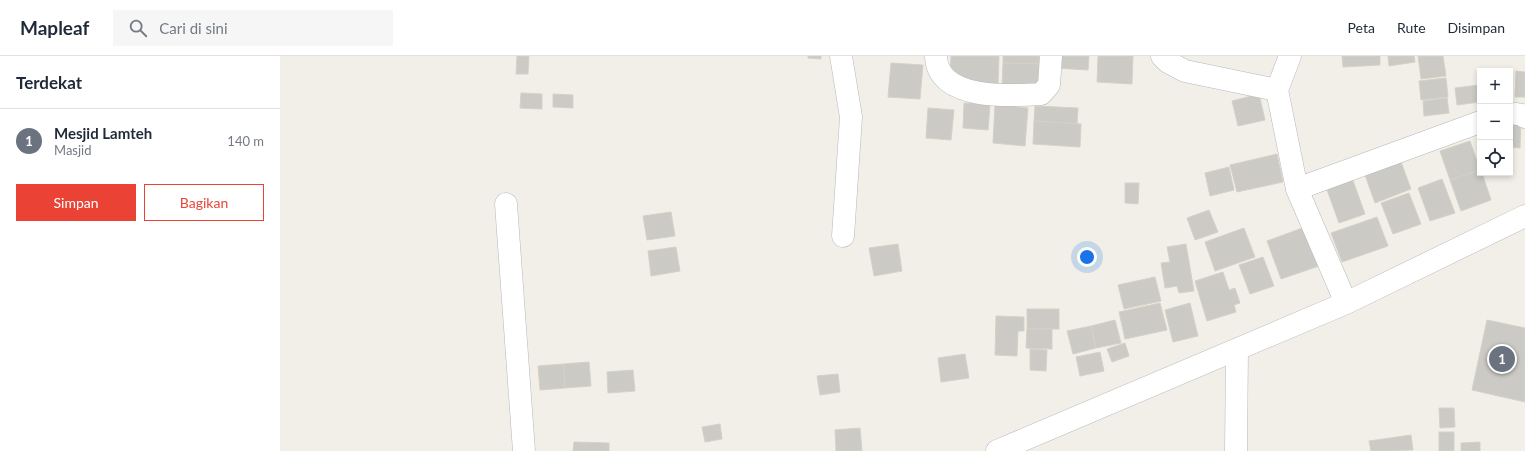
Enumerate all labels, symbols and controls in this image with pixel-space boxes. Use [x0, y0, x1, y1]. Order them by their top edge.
search box [113, 10, 393, 46]
text: Mapleaf [20, 16, 89, 39]
icon: search [127, 17, 149, 39]
text: Cari di sini [159, 19, 228, 37]
text: Peta [1348, 19, 1375, 36]
text: Rute [1397, 19, 1426, 36]
text: Disimpan [1448, 19, 1505, 36]
map controls [1477, 68, 1513, 176]
button: + [1477, 68, 1513, 104]
text: Terdekat [16, 72, 82, 93]
button: − [1477, 104, 1513, 140]
text: Mesjid Lamteh [54, 124, 152, 142]
text: 1 [25, 133, 33, 149]
text: 140 m [227, 133, 264, 149]
button: locate [1477, 140, 1513, 176]
text: Masjid [54, 142, 92, 158]
button: Simpan [16, 184, 136, 221]
button: Bagikan [144, 184, 264, 221]
your location [1077, 247, 1097, 267]
pin: 1 [1489, 344, 1515, 374]

